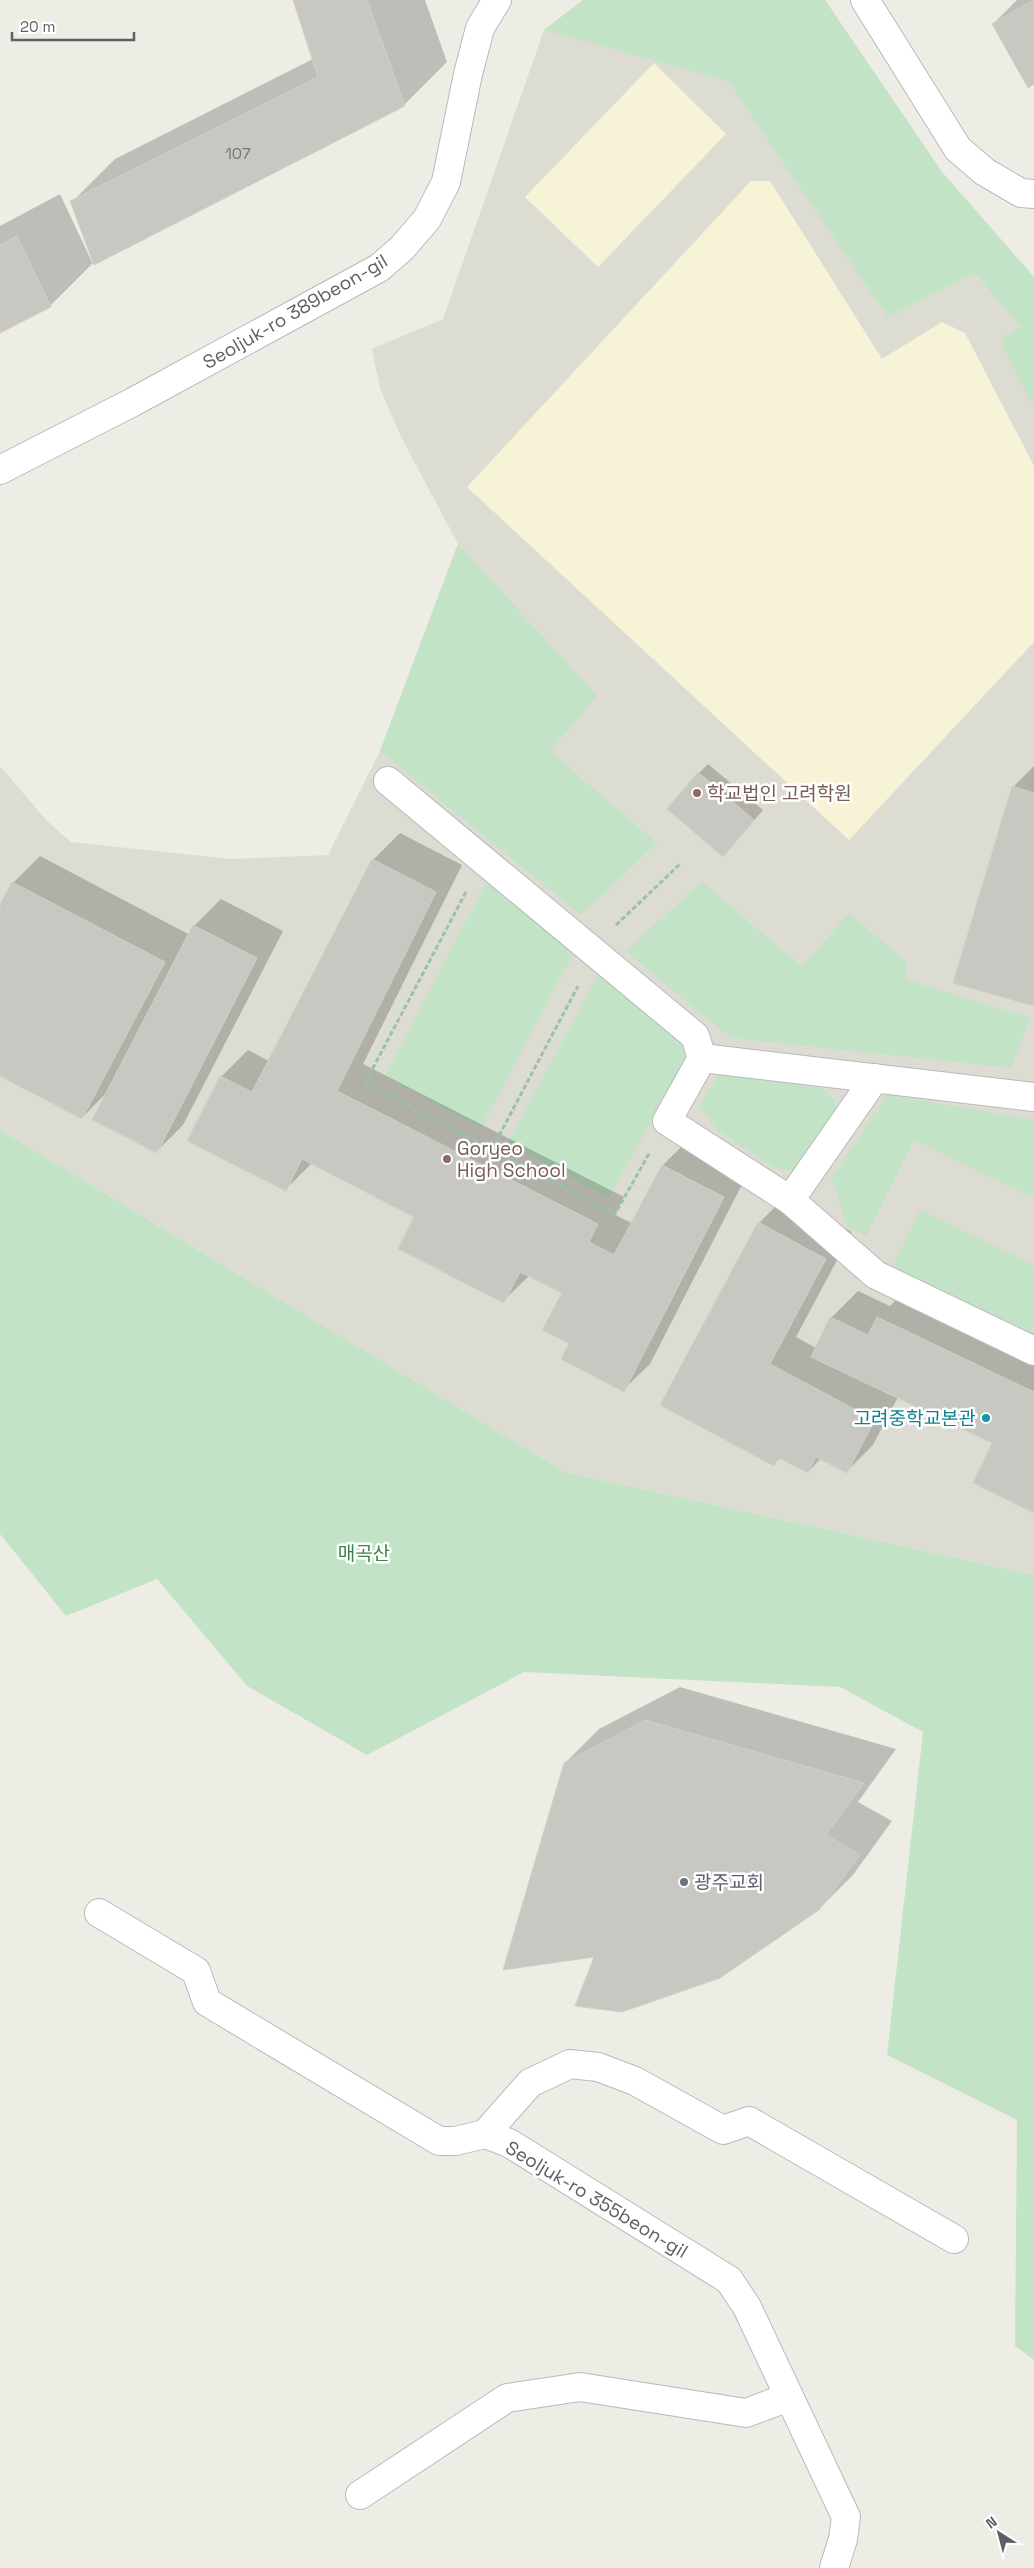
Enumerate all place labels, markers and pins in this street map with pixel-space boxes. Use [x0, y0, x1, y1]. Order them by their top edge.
place label: 학교법인 고려학원 [707, 781, 852, 806]
marker: 학교법인 고려학원 [691, 787, 703, 799]
place label: Goryeo High School [457, 1136, 566, 1183]
marker: Goryeo High School [441, 1153, 453, 1165]
place label: 고려중학교본관 [854, 1406, 976, 1431]
marker: 고려중학교본관 [980, 1412, 992, 1424]
place label: 광주교회 [694, 1870, 764, 1895]
marker: 광주교회 [678, 1876, 690, 1888]

